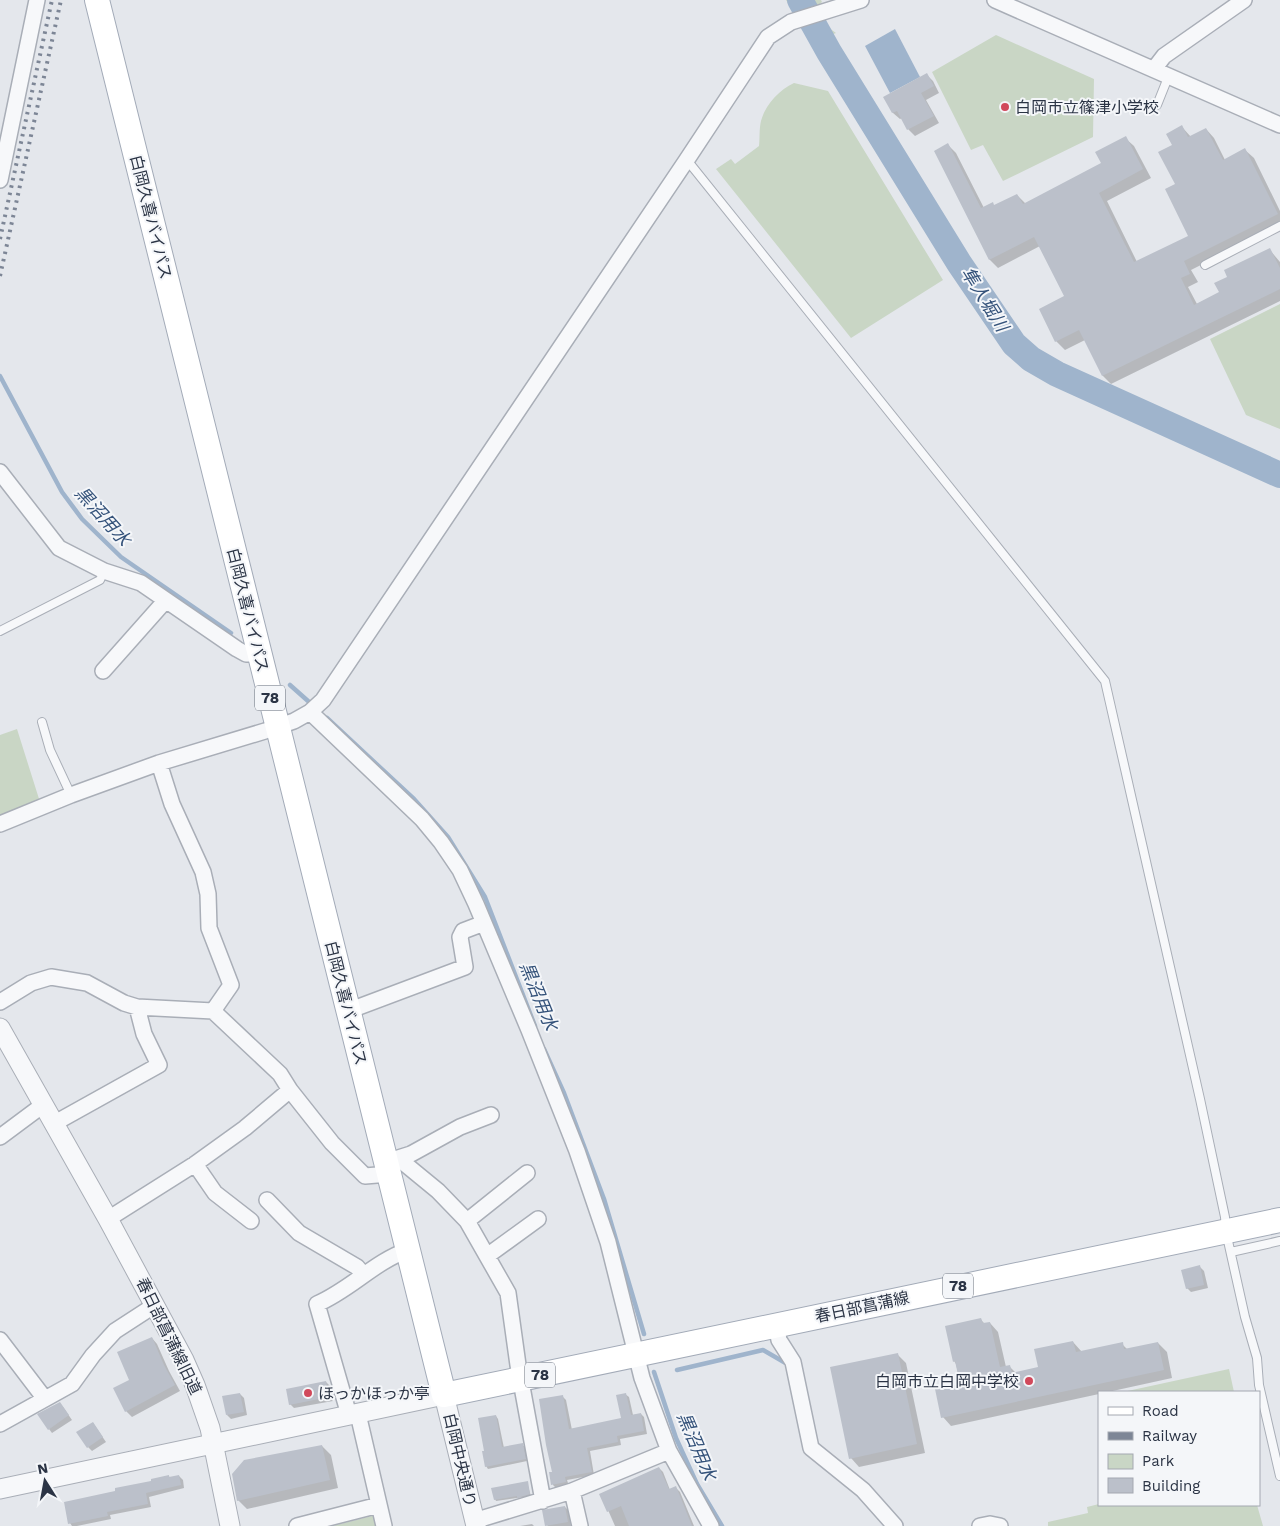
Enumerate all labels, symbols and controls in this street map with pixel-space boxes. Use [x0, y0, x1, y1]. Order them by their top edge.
place label: 白岡市立篠津小学校 [1015, 98, 1159, 117]
marker: 白岡市立篠津小学校 [999, 101, 1011, 113]
street label: 白岡久喜バイパス [126, 153, 176, 281]
water label: 隼人堀川 [957, 263, 1014, 337]
water label: 黒沼用水 [71, 482, 136, 551]
street label: 白岡久喜バイパス [223, 546, 273, 674]
road number: 78 [255, 686, 285, 710]
street label: 白岡久喜バイパス [321, 939, 371, 1067]
water label: 黒沼用水 [516, 959, 563, 1035]
street label: 春日部菖蒲線旧道 [132, 1274, 206, 1398]
road number: 78 [943, 1274, 973, 1298]
street label: 春日部菖蒲線 [813, 1288, 911, 1326]
road number: 78 [525, 1362, 555, 1388]
place label: 白岡市立白岡中学校 [875, 1372, 1019, 1391]
marker: 白岡市立白岡中学校 [1023, 1375, 1035, 1387]
place label: ほっかほっか亭 [318, 1384, 430, 1403]
marker: ほっかほっか亭 [302, 1387, 314, 1399]
legend [1098, 1391, 1260, 1506]
text: Road [1142, 1402, 1179, 1420]
water label: 黒沼用水 [673, 1409, 722, 1485]
street label: 白岡中央通り [440, 1411, 480, 1509]
text: Railway [1142, 1427, 1197, 1445]
text: Park [1142, 1452, 1175, 1470]
north arrow [20, 1456, 70, 1506]
text: N [36, 1459, 49, 1477]
text: Building [1142, 1477, 1200, 1495]

